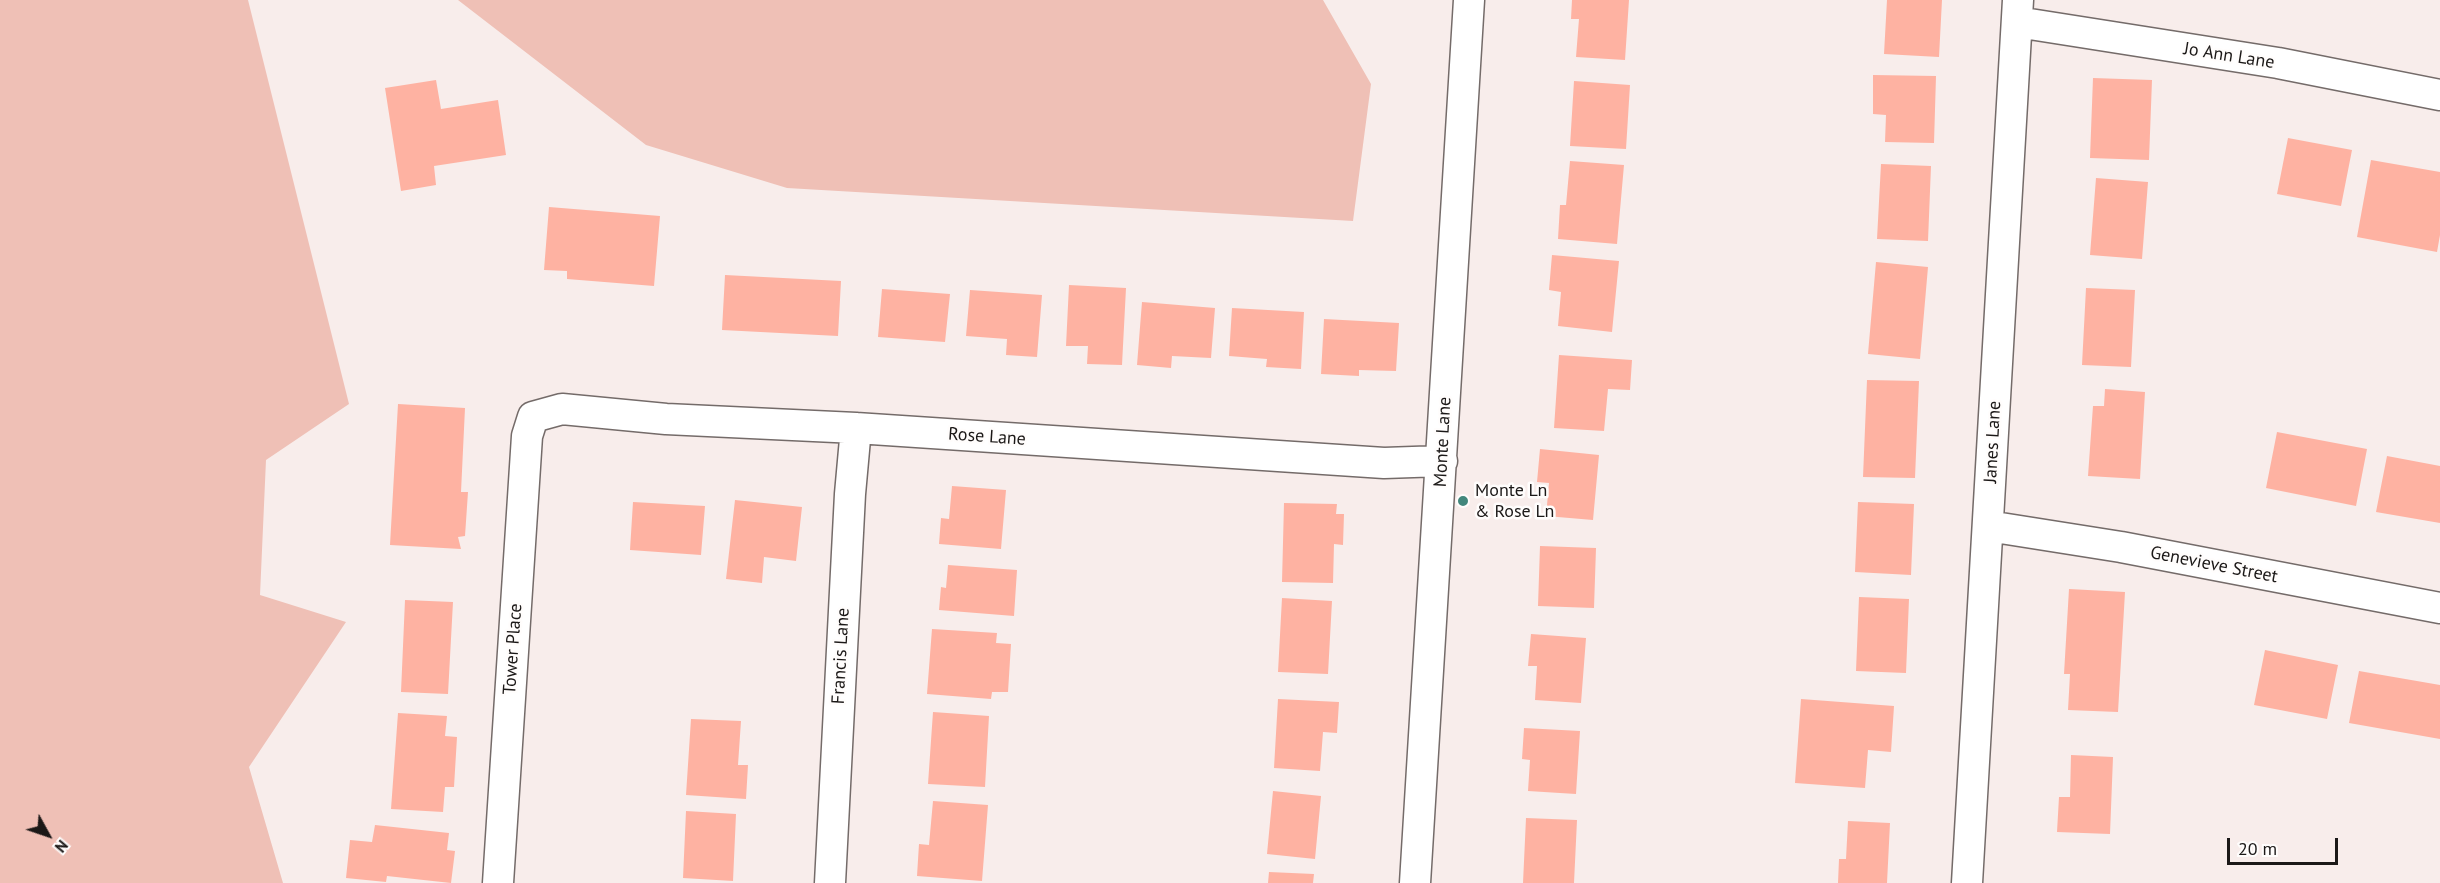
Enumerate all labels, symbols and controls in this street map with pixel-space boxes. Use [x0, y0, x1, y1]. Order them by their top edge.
street label: Jo Ann Lane [2182, 38, 2276, 74]
street label: Monte Lane [1430, 396, 1456, 488]
street label: Janes Lane [1980, 400, 2006, 484]
street label: Rose Lane [947, 424, 1027, 450]
place label: Monte Ln & Rose Ln [1475, 480, 1554, 522]
marker: Monte Ln & Rose Ln [1456, 494, 1470, 508]
street label: Genevieve Street [2148, 542, 2280, 588]
street label: Tower Place [499, 603, 527, 695]
street label: Francis Lane [828, 607, 854, 705]
north arrow [18, 805, 78, 865]
scale bar [2230, 826, 2341, 864]
text: N [51, 836, 73, 857]
text: 20 m [2238, 837, 2277, 860]

